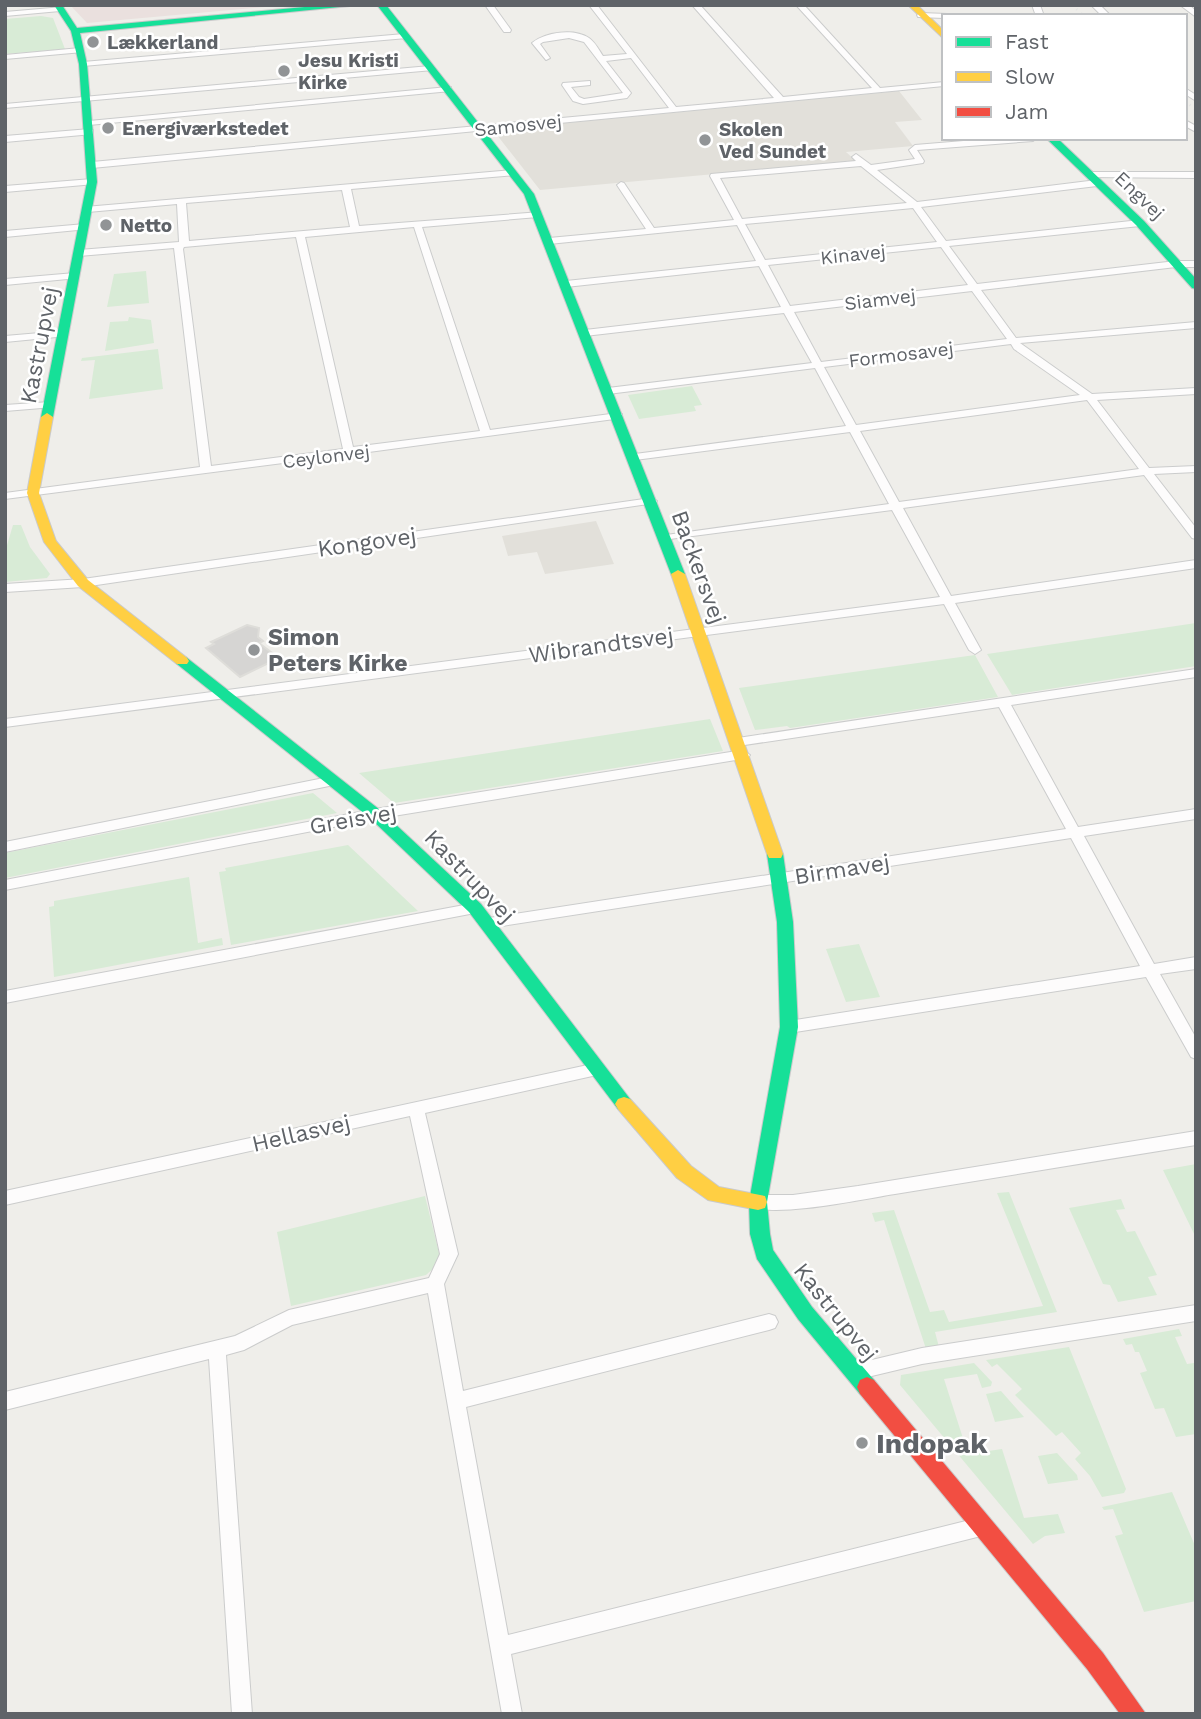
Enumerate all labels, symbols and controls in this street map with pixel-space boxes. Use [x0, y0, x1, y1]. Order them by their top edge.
legend [942, 14, 1187, 140]
text: Fast [1005, 29, 1049, 54]
place label: Lækkerland [107, 31, 218, 54]
marker: Lækkerland [85, 34, 101, 50]
place label: Jesu Kristi Kirke [298, 49, 399, 94]
marker: Jesu Kristi Kirke [276, 63, 292, 79]
text: Slow [1005, 64, 1055, 89]
text: Jam [1005, 99, 1048, 124]
street label: Samosvej [473, 109, 563, 142]
place label: Energiværkstedet [122, 117, 289, 140]
place label: Skolen Ved Sundet [719, 118, 827, 163]
marker: Energiværkstedet [100, 120, 116, 136]
marker: Skolen Ved Sundet [697, 132, 713, 148]
street label: Engvej [1110, 166, 1169, 224]
place label: Netto [120, 214, 172, 237]
marker: Netto [98, 217, 114, 233]
street label: Kinavej [819, 240, 887, 269]
street label: Kastrupvej [15, 284, 64, 406]
street label: Siamvej [843, 284, 917, 315]
street label: Formosavej [847, 337, 955, 372]
street label: Ceylonvej [281, 440, 371, 473]
street label: Backersvej [666, 507, 732, 628]
street label: Kongovej [316, 522, 418, 563]
street label: Wibrandtsvej [527, 622, 675, 669]
place label: Simon Peters Kirke [268, 624, 408, 677]
marker: Simon Peters Kirke [246, 642, 262, 658]
street label: Greisvej [307, 799, 399, 840]
street label: Kastrupvej [419, 824, 521, 928]
street label: Birmavej [792, 849, 892, 890]
street label: Hellasvej [249, 1109, 353, 1158]
street label: Kastrupvej [788, 1258, 884, 1367]
place label: Indopak [876, 1427, 988, 1460]
marker: Indopak [854, 1435, 870, 1451]

